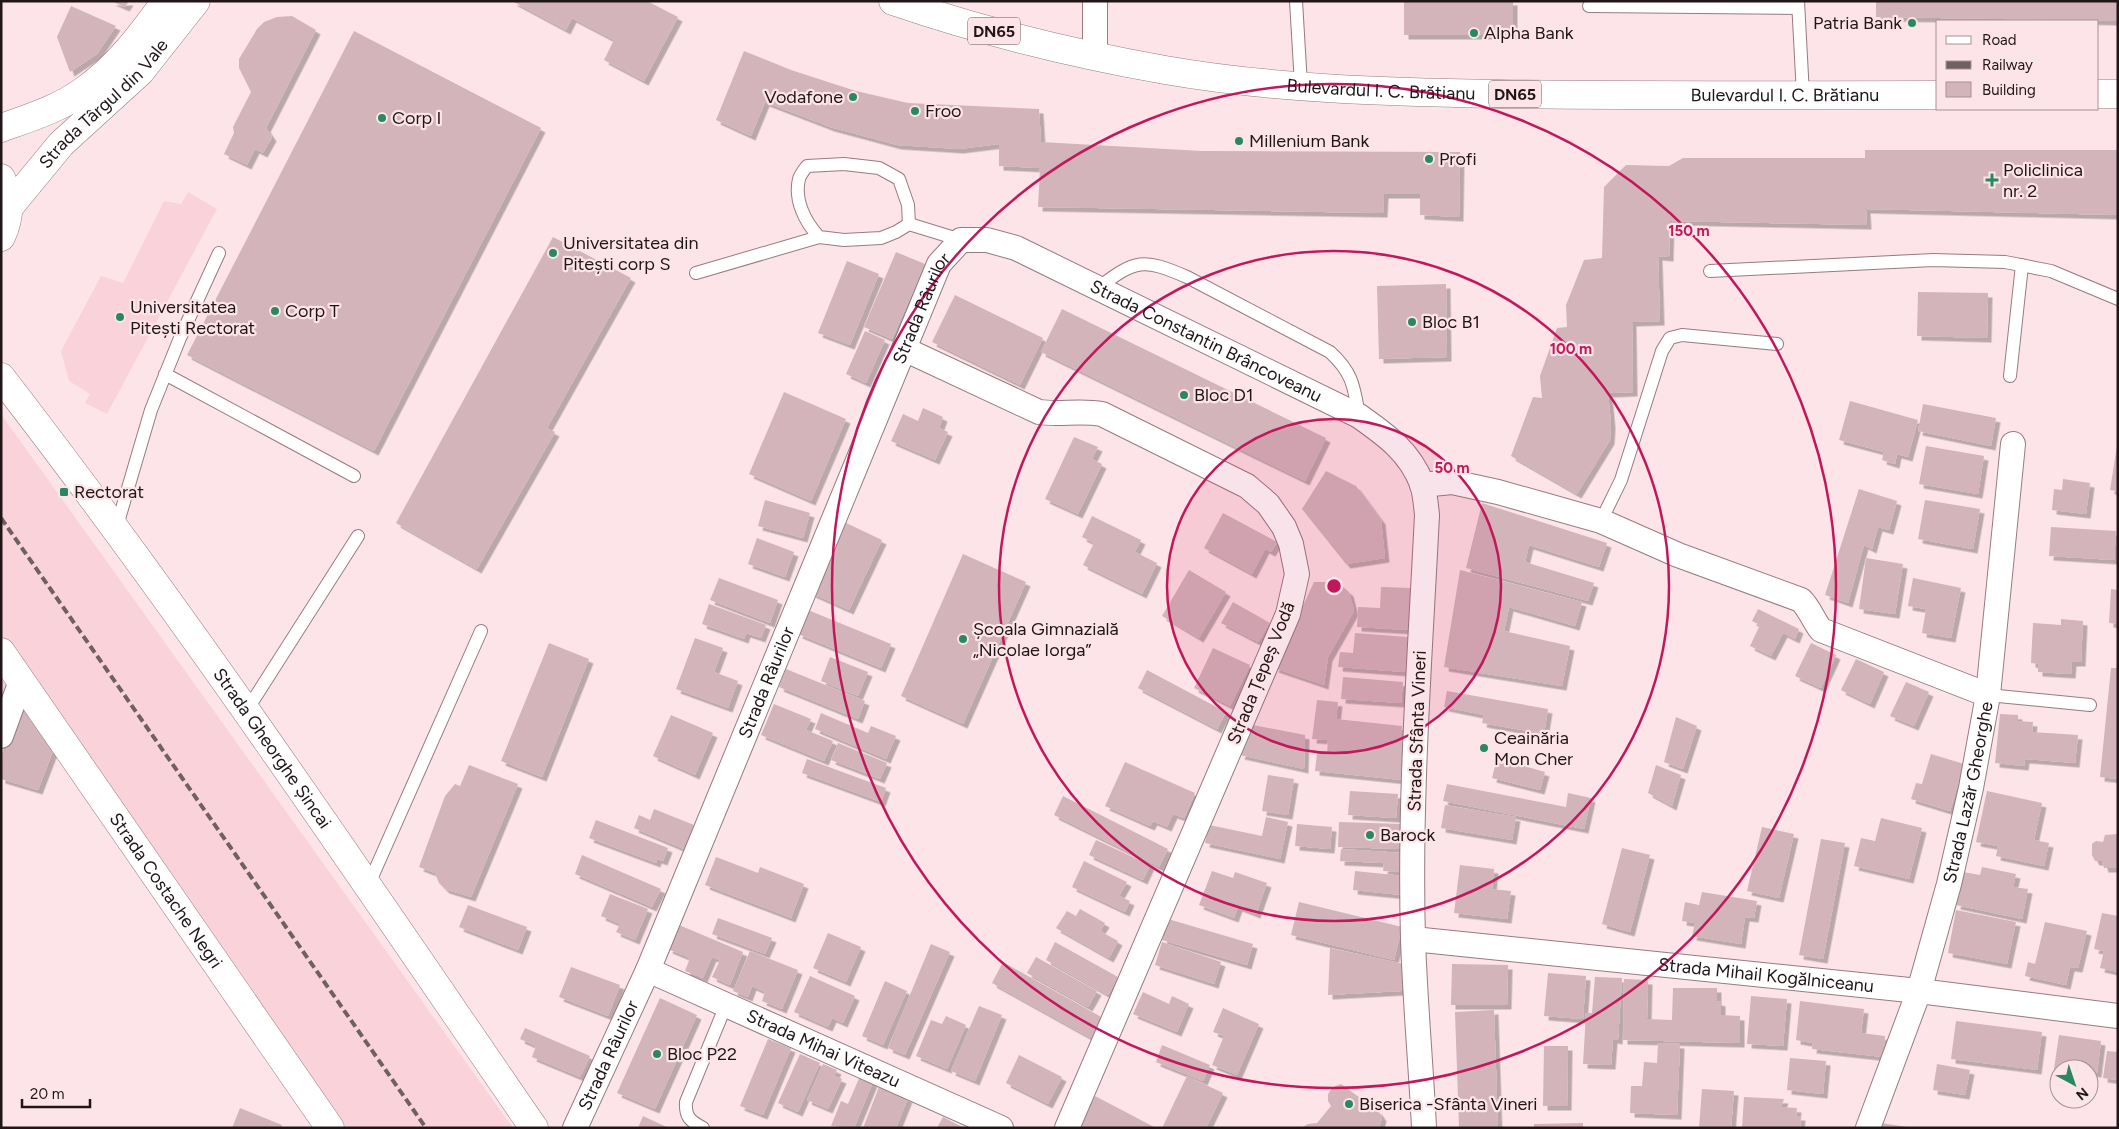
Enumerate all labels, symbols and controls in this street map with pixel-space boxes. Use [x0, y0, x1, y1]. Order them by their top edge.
place label: Patria Bank [1813, 12, 1902, 34]
marker: Patria Bank [1906, 17, 1918, 29]
road number: DN65 [968, 18, 1020, 44]
legend [1936, 20, 2099, 110]
place label: Alpha Bank [1484, 22, 1574, 44]
marker: Alpha Bank [1468, 27, 1480, 39]
text: Road [1982, 31, 2017, 49]
street label: Strada Târgul din Vale [34, 34, 173, 173]
text: Railway [1982, 56, 2033, 74]
street label: Bulevardul I. C. Brătianu [1286, 74, 1476, 105]
road number: DN65 [1489, 80, 1541, 108]
text: Building [1982, 81, 2036, 99]
street label: Bulevardul I. C. Brătianu [1690, 84, 1879, 106]
place label: Vodafone [764, 86, 843, 108]
marker: Vodafone [847, 91, 859, 103]
place label: Froo [925, 100, 962, 122]
marker: Froo [909, 105, 921, 117]
place label: Corp I [392, 107, 441, 129]
marker: Corp I [376, 112, 388, 124]
place label: Millenium Bank [1249, 130, 1369, 152]
marker: Millenium Bank [1233, 135, 1245, 147]
place label: Profi [1439, 148, 1477, 170]
marker: Profi [1423, 153, 1435, 165]
place label: Policlinica nr. 2 [2003, 159, 2083, 202]
marker: Policlinica nr. 2 [1985, 173, 1999, 187]
text: 150 m [1668, 222, 1710, 240]
place label: Universitatea din Pitești corp S [563, 232, 699, 275]
marker: Universitatea din Pitești corp S [547, 247, 559, 259]
street label: Strada Râurilor [888, 248, 955, 367]
street label: Strada Constantin Brâncoveanu [1087, 275, 1326, 407]
place label: Universitatea Pitești Rectorat [130, 296, 255, 339]
place label: Corp T [285, 300, 340, 322]
marker: Corp T [269, 305, 281, 317]
marker: Universitatea Pitești Rectorat [114, 311, 126, 323]
place label: Bloc B1 [1422, 311, 1480, 333]
marker: Bloc B1 [1406, 316, 1418, 328]
text: 100 m [1550, 340, 1592, 358]
place label: Bloc D1 [1194, 384, 1253, 406]
marker: Bloc D1 [1178, 389, 1190, 401]
text: 50 m [1434, 459, 1470, 477]
place label: Rectorat [74, 481, 144, 503]
marker: Rectorat [58, 486, 70, 498]
centre of rings [1325, 577, 1343, 595]
street label: Strada Țepeș Vodă [1222, 599, 1300, 747]
place label: Școala Gimnazială „Nicolae Iorga” [973, 618, 1119, 661]
street label: Strada Râurilor [734, 623, 799, 742]
marker: Școala Gimnazială „Nicolae Iorga” [957, 633, 969, 645]
street label: Strada Sfânta Vineri [1403, 650, 1431, 812]
street label: Strada Gheorghe Șincai [209, 664, 336, 833]
street label: Strada Lazăr Gheorghe [1939, 700, 1998, 885]
place label: Ceainăria Mon Cher [1494, 727, 1573, 770]
marker: Ceainăria Mon Cher [1478, 742, 1490, 754]
street label: Strada Costache Negri [105, 809, 227, 972]
place label: Barock [1380, 824, 1435, 846]
marker: Barock [1364, 829, 1376, 841]
street label: Strada Mihail Kogălniceanu [1657, 953, 1875, 997]
street label: Strada Râurilor [574, 997, 643, 1114]
street label: Strada Mihai Viteazu [743, 1004, 903, 1092]
place label: Bloc P22 [667, 1043, 737, 1065]
marker: Bloc P22 [651, 1048, 663, 1060]
north arrow [2049, 1059, 2099, 1109]
scale bar [22, 1076, 90, 1108]
text: N [2072, 1084, 2092, 1104]
text: 20 m [30, 1085, 64, 1103]
place label: Biserica -Sfânta Vineri [1359, 1093, 1538, 1115]
marker: Biserica -Sfânta Vineri [1343, 1098, 1355, 1110]

